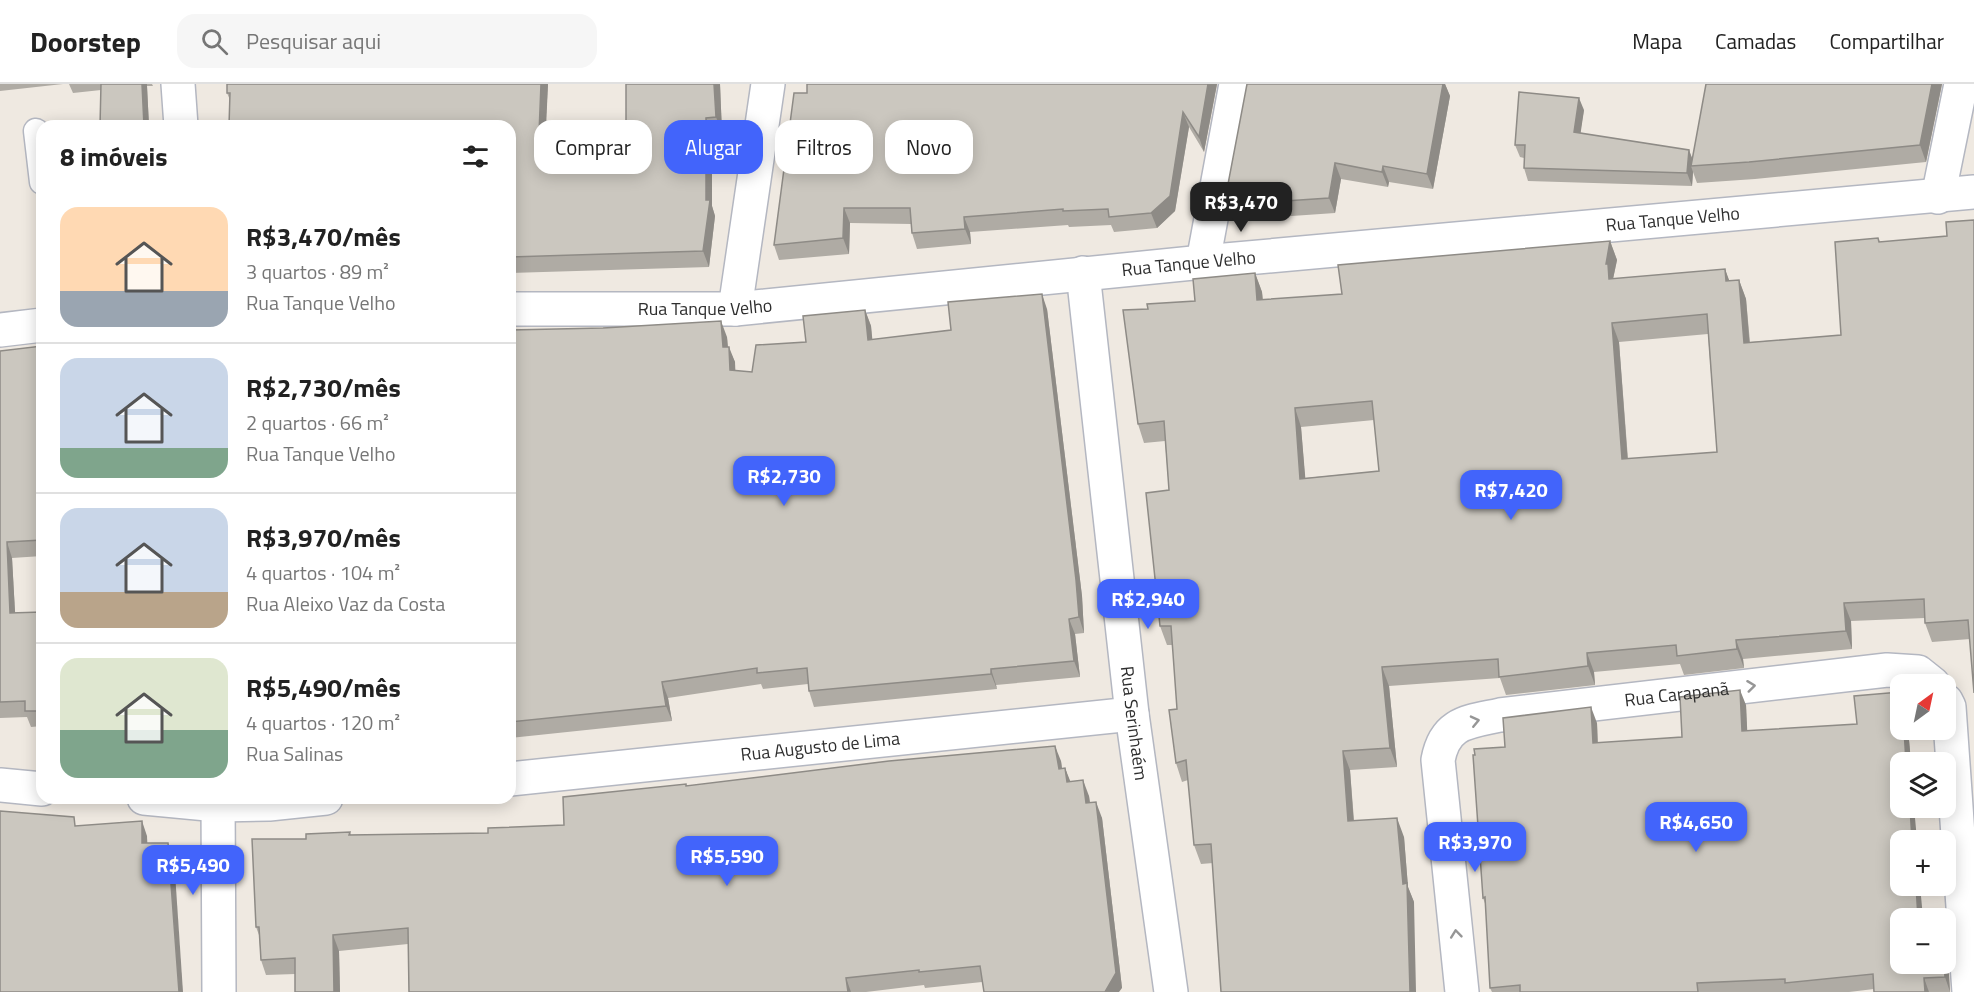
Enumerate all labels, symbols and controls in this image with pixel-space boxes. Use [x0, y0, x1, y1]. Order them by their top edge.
search box [177, 14, 597, 68]
text: Doorstep [30, 20, 141, 63]
text: Pesquisar aqui [246, 24, 381, 58]
icon: search [198, 25, 231, 58]
text: Mapa [1632, 25, 1682, 57]
text: Camadas [1715, 25, 1796, 57]
text: Compartilhar [1829, 25, 1944, 57]
chip: Comprar [534, 120, 652, 174]
chip: Alugar [664, 120, 763, 174]
chip: Filtros [775, 120, 873, 174]
chip: Novo [885, 120, 973, 174]
text: 8 imóveis [60, 137, 167, 176]
icon: filters [459, 140, 492, 173]
pin: R$3,470 [1186, 182, 1296, 233]
text: R$3,470 [1204, 186, 1278, 217]
street label: Rua Tanque Velho [1604, 199, 1741, 238]
text: R$3,470/mês [246, 217, 401, 256]
icon: home [108, 231, 180, 303]
street label: Rua Tanque Velho [1120, 243, 1257, 283]
text: 3 quartos · 89 m² [246, 256, 389, 287]
text: Rua Tanque Velho [246, 287, 395, 318]
street label: Rua Tanque Velho [638, 291, 773, 322]
text: R$2,730/mês [246, 368, 401, 407]
icon: home [108, 382, 180, 454]
text: 2 quartos · 66 m² [246, 407, 389, 438]
text: Rua Tanque Velho [246, 438, 395, 469]
pin: R$2,730 [729, 456, 839, 507]
text: R$2,730 [747, 460, 821, 491]
pin: R$7,420 [1456, 470, 1566, 521]
text: R$7,420 [1474, 474, 1548, 505]
text: R$3,970/mês [246, 518, 401, 557]
icon: home [108, 532, 180, 604]
text: 4 quartos · 104 m² [246, 557, 400, 588]
pin: R$2,940 [1093, 579, 1203, 630]
text: R$2,940 [1111, 583, 1185, 614]
text: Rua Aleixo Vaz da Costa [246, 588, 445, 619]
street label: Rua Serinhaém [1114, 664, 1155, 782]
text: R$5,490/mês [246, 668, 401, 707]
street label: Rua Carapanã [1623, 674, 1730, 713]
north arrow [1890, 674, 1956, 740]
map controls [1890, 674, 1956, 974]
one-way arrow [1747, 680, 1756, 693]
icon: home [108, 682, 180, 754]
text: 4 quartos · 120 m² [246, 707, 400, 738]
one-way arrow [1470, 715, 1480, 728]
street label: Rua Augusto de Lima [739, 724, 901, 768]
text: Rua Salinas [246, 738, 343, 769]
button: layers [1890, 752, 1956, 818]
pin: R$4,650 [1641, 802, 1751, 853]
text: R$4,650 [1659, 806, 1733, 837]
pin: R$3,970 [1420, 822, 1530, 873]
text: R$3,970 [1438, 826, 1512, 857]
button: + [1890, 830, 1956, 896]
pin: R$5,590 [672, 836, 782, 887]
text: R$5,590 [690, 840, 764, 871]
pin: R$5,490 [138, 845, 248, 896]
text: R$5,490 [156, 849, 230, 880]
button: − [1890, 908, 1956, 974]
one-way arrow [1450, 929, 1463, 938]

